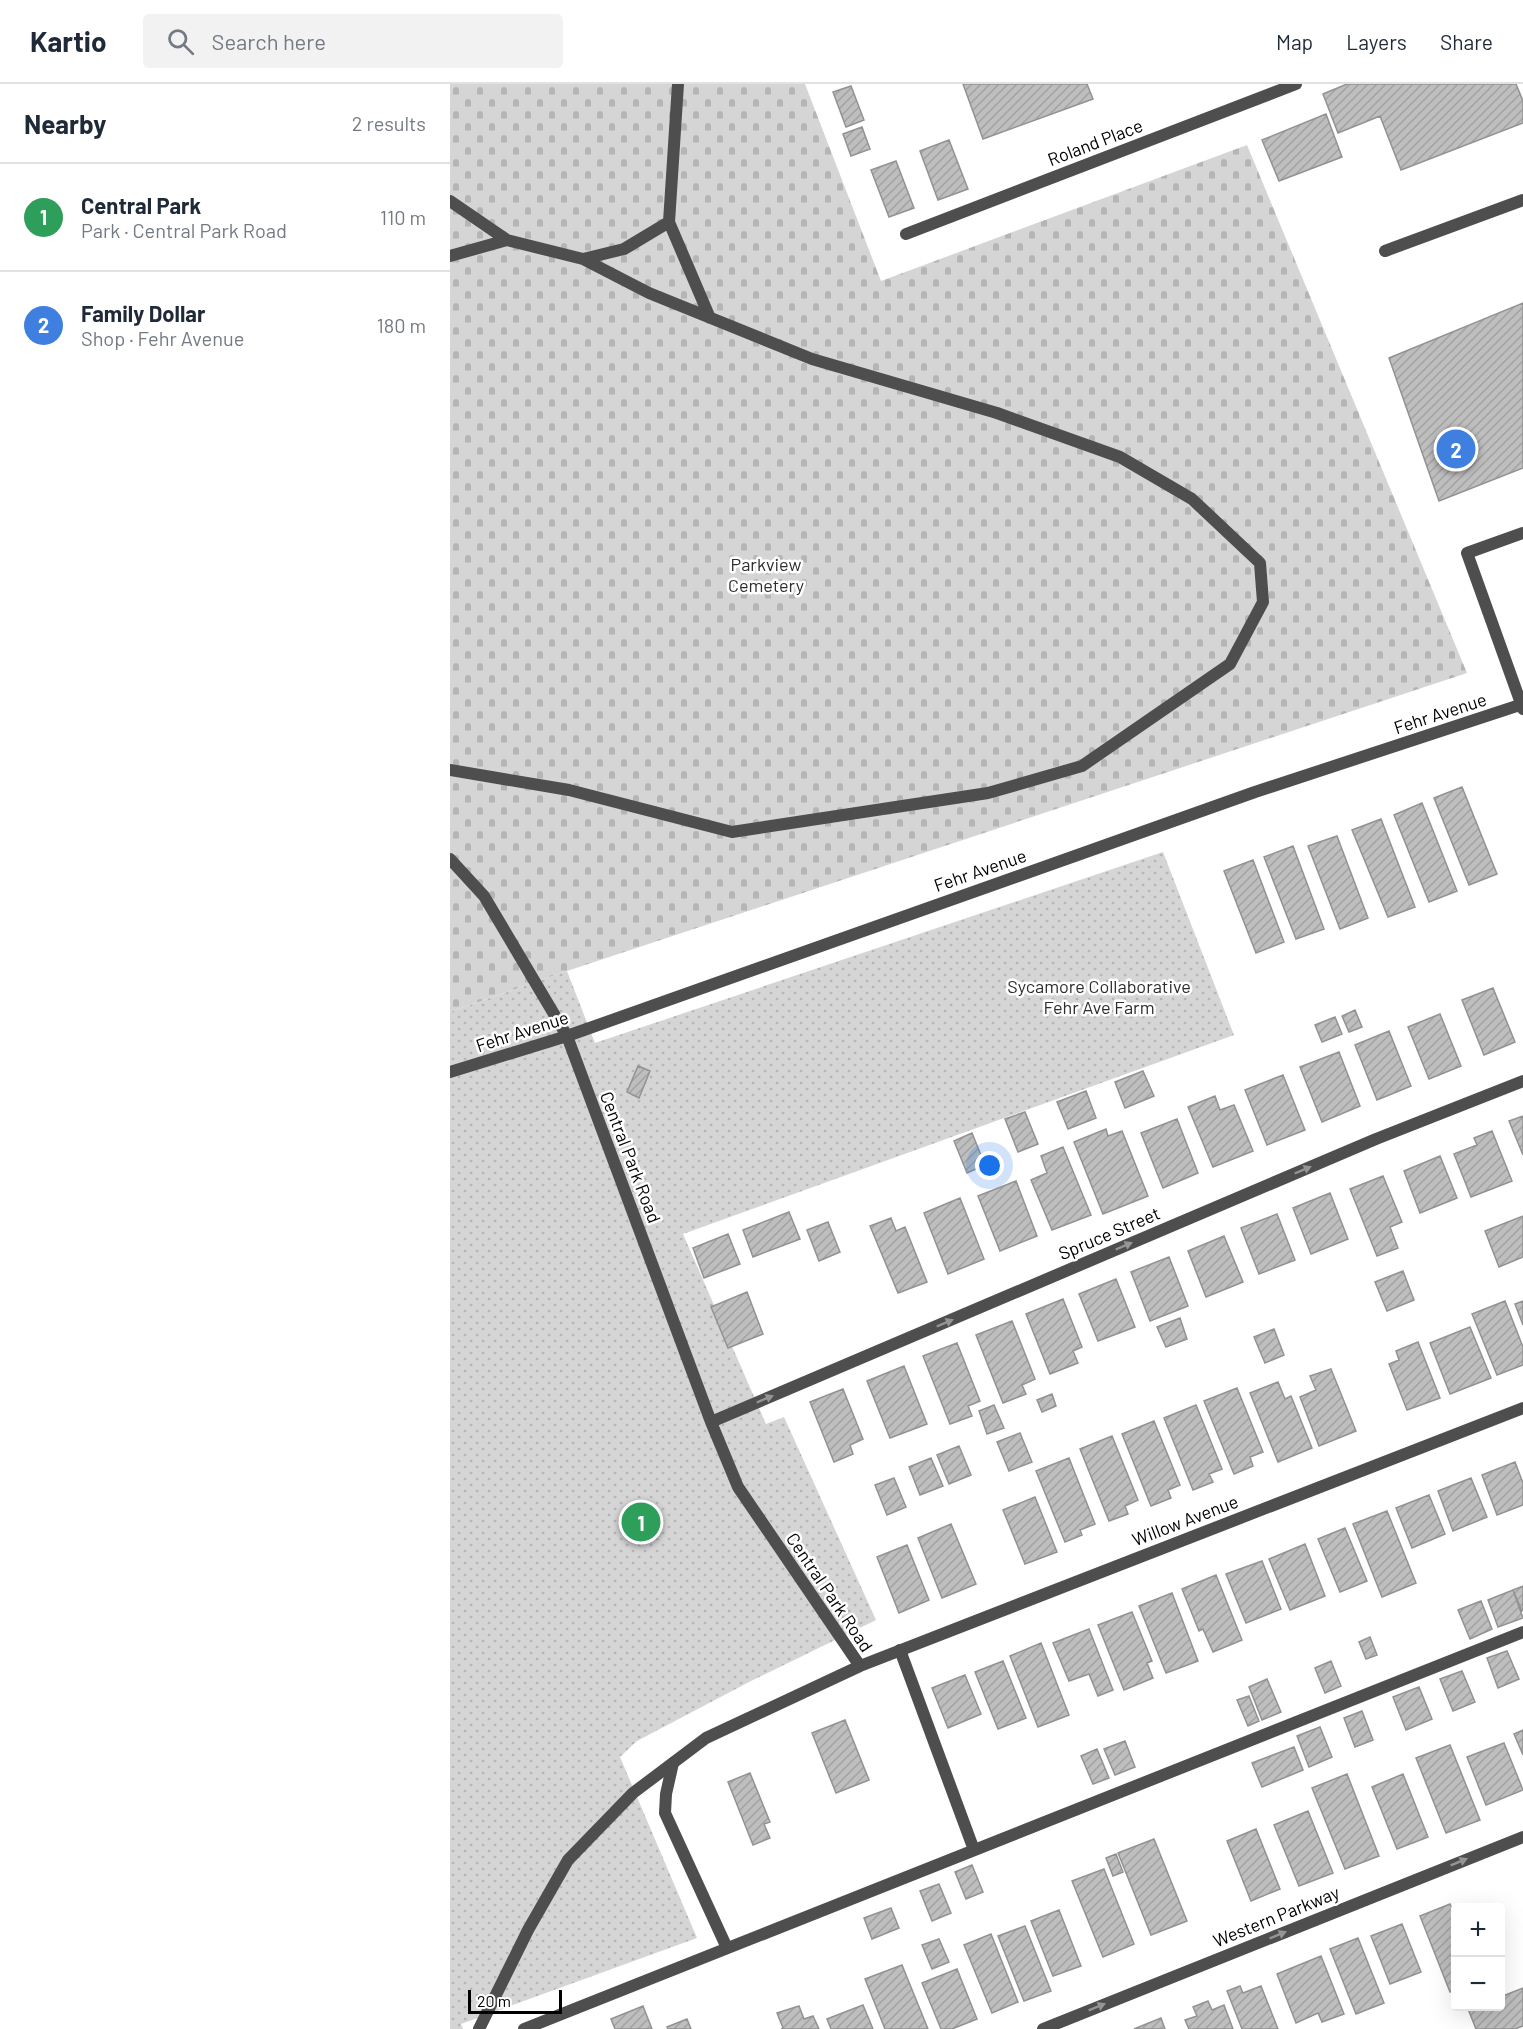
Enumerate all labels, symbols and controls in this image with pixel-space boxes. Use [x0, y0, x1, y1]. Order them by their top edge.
search box [143, 14, 563, 68]
text: Kartio [30, 24, 107, 58]
icon: search [164, 25, 197, 58]
text: Search here [212, 28, 326, 54]
text: Map [1276, 29, 1313, 54]
text: Layers [1346, 29, 1407, 54]
text: Share [1440, 29, 1493, 54]
text: Nearby [24, 108, 106, 139]
text: 2 results [352, 111, 426, 135]
street label: Roland Place [1044, 114, 1146, 170]
text: Central Park [81, 192, 201, 218]
text: 1 [40, 205, 47, 229]
text: 110 m [380, 205, 426, 229]
text: Park · Central Park Road [81, 218, 287, 242]
text: Family Dollar [81, 300, 205, 326]
text: 2 [38, 313, 49, 337]
text: 180 m [377, 313, 426, 337]
text: Shop · Fehr Avenue [81, 326, 244, 350]
pin: 2 [1436, 426, 1476, 472]
park label: Parkview Cemetery [728, 553, 804, 596]
street label: Fehr Avenue [1391, 688, 1489, 738]
street label: Fehr Avenue [931, 844, 1029, 896]
park label: Sycamore Collaborative Fehr Ave Farm [1007, 975, 1191, 1018]
street label: Fehr Avenue [473, 1006, 571, 1056]
street label: Central Park Road [596, 1088, 666, 1226]
your location [975, 1151, 1004, 1180]
one-way arrow [1295, 1165, 1313, 1175]
street label: Spruce Street [1055, 1202, 1163, 1264]
one-way arrow [1115, 1241, 1133, 1251]
one-way arrow [936, 1318, 954, 1328]
one-way arrow [756, 1394, 774, 1403]
street label: Willow Avenue [1129, 1490, 1241, 1550]
pin: 1 [622, 1500, 660, 1544]
street label: Central Park Road [782, 1528, 878, 1656]
one-way arrow [1451, 1857, 1469, 1867]
street label: Western Parkway [1210, 1881, 1342, 1951]
map controls [1451, 1903, 1505, 2011]
button: + [1451, 1903, 1505, 1957]
one-way arrow [1269, 1929, 1287, 1939]
button: − [1451, 1957, 1505, 2011]
scale bar [468, 1987, 562, 2014]
text: 20 m [477, 1991, 511, 2010]
one-way arrow [1088, 2002, 1106, 2011]

